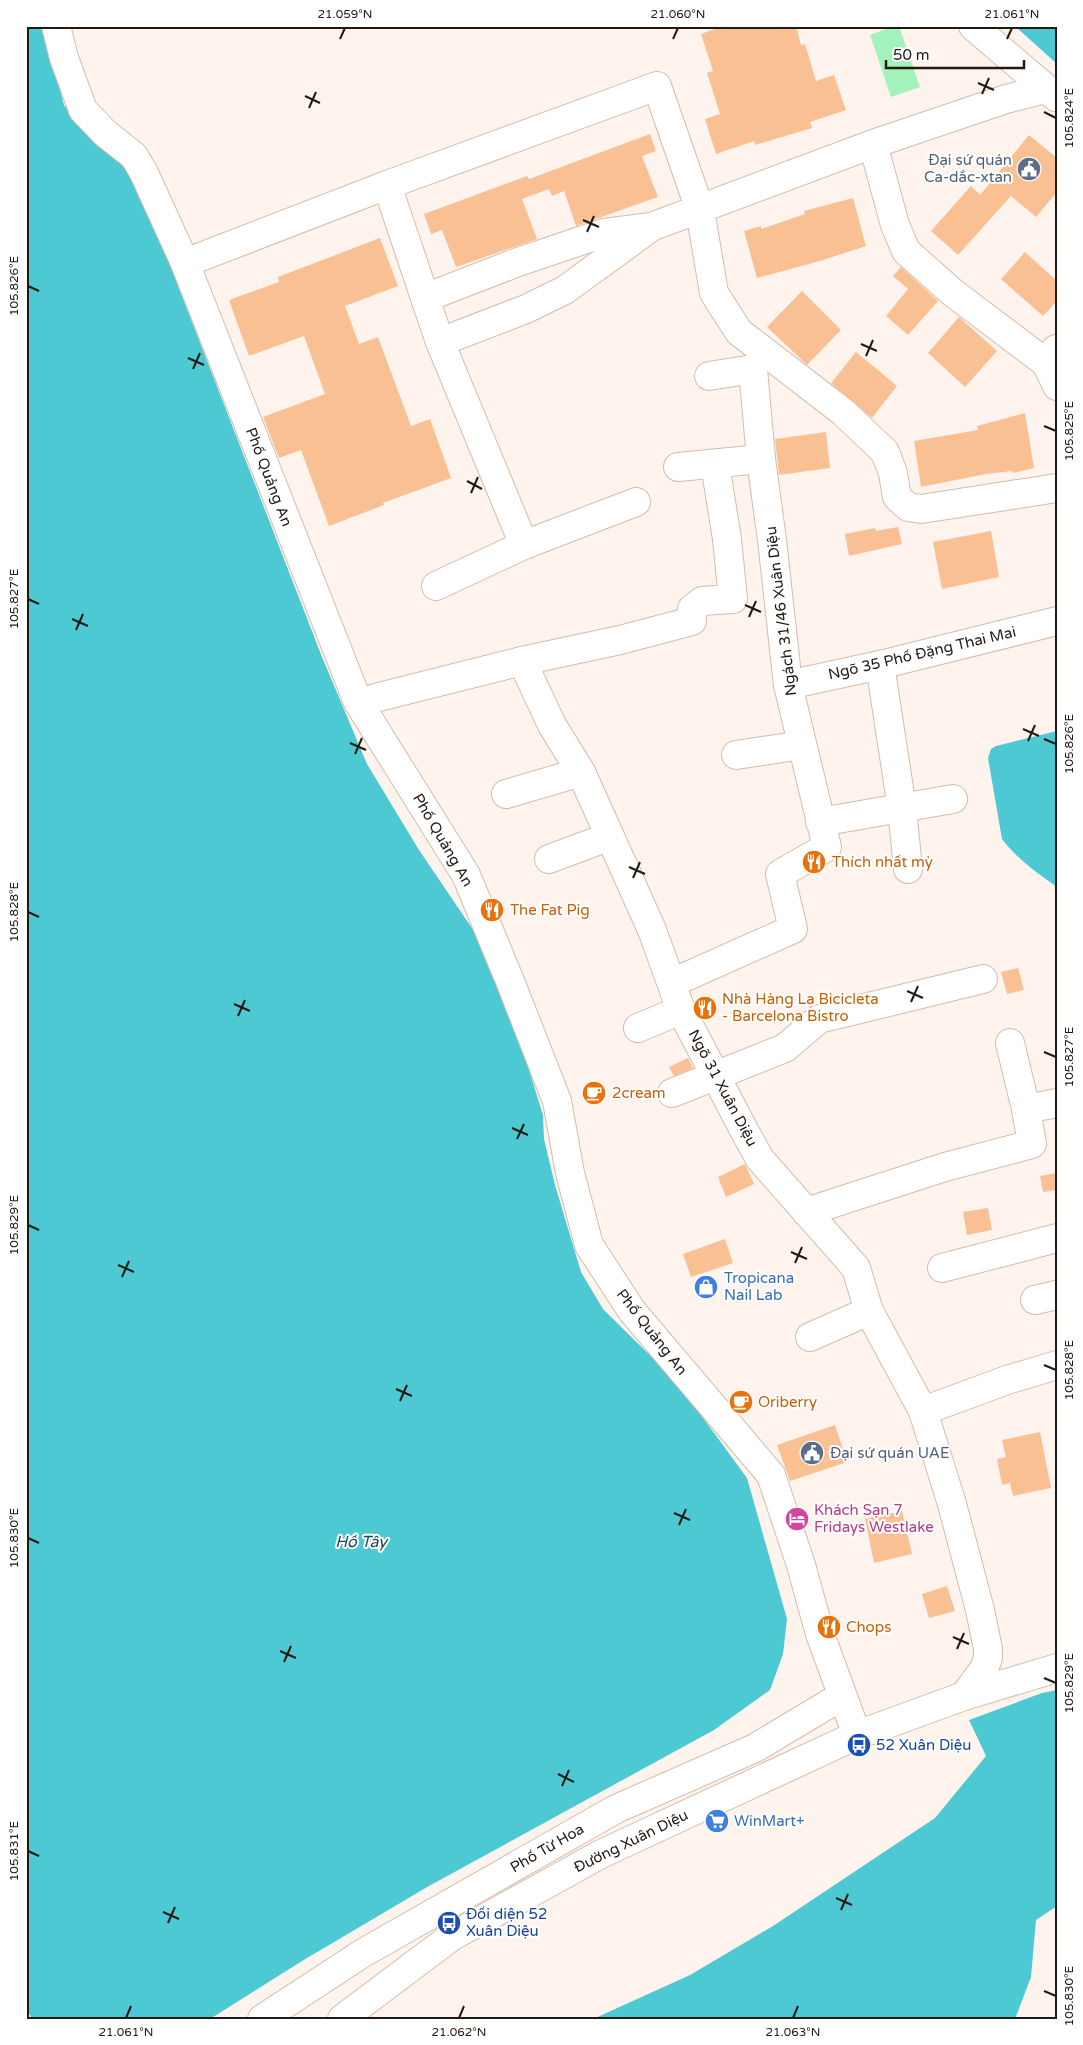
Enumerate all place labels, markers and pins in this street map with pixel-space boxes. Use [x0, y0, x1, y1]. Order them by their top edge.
place label: Đại sứ quán Ca-dắc-xtan [924, 151, 1012, 186]
public building icon: Đại sứ quán Ca-dắc-xtan [1016, 156, 1042, 182]
restaurant icon: Thích nhất mỳ [801, 849, 827, 875]
place label: Thích nhất mỳ [832, 853, 933, 871]
restaurant icon: The Fat Pig [479, 897, 505, 923]
place label: The Fat Pig [510, 901, 590, 919]
place label: Nhà Hàng La Bicicleta - Barcelona Bistro [722, 990, 879, 1025]
restaurant icon: Nhà Hàng La Bicicleta - Barcelona Bistro [692, 995, 718, 1021]
cafe icon: 2cream [581, 1080, 607, 1106]
place label: 2cream [612, 1084, 666, 1102]
place label: Tropicana Nail Lab [724, 1269, 794, 1304]
shop icon: Tropicana Nail Lab [693, 1274, 719, 1300]
cafe icon: Oriberry [728, 1389, 754, 1415]
place label: Oriberry [758, 1393, 817, 1411]
public building icon: Đại sứ quán UAE [799, 1440, 825, 1466]
place label: Đại sứ quán UAE [830, 1444, 950, 1462]
place label: Khách Sạn 7 Fridays Westlake [814, 1501, 934, 1536]
hotel icon: Khách Sạn 7 Fridays Westlake [784, 1506, 810, 1532]
restaurant icon: Chops [816, 1614, 842, 1640]
place label: Chops [846, 1618, 891, 1636]
bus stop icon: 52 Xuân Diệu [846, 1732, 872, 1758]
place label: 52 Xuân Diệu [876, 1736, 971, 1754]
supermarket icon: WinMart+ [704, 1808, 730, 1834]
place label: WinMart+ [734, 1812, 805, 1830]
place label: Đối diện 52 Xuân Diệu [466, 1905, 547, 1940]
bus stop icon: Đối diện 52 Xuân Diệu [436, 1910, 462, 1936]

